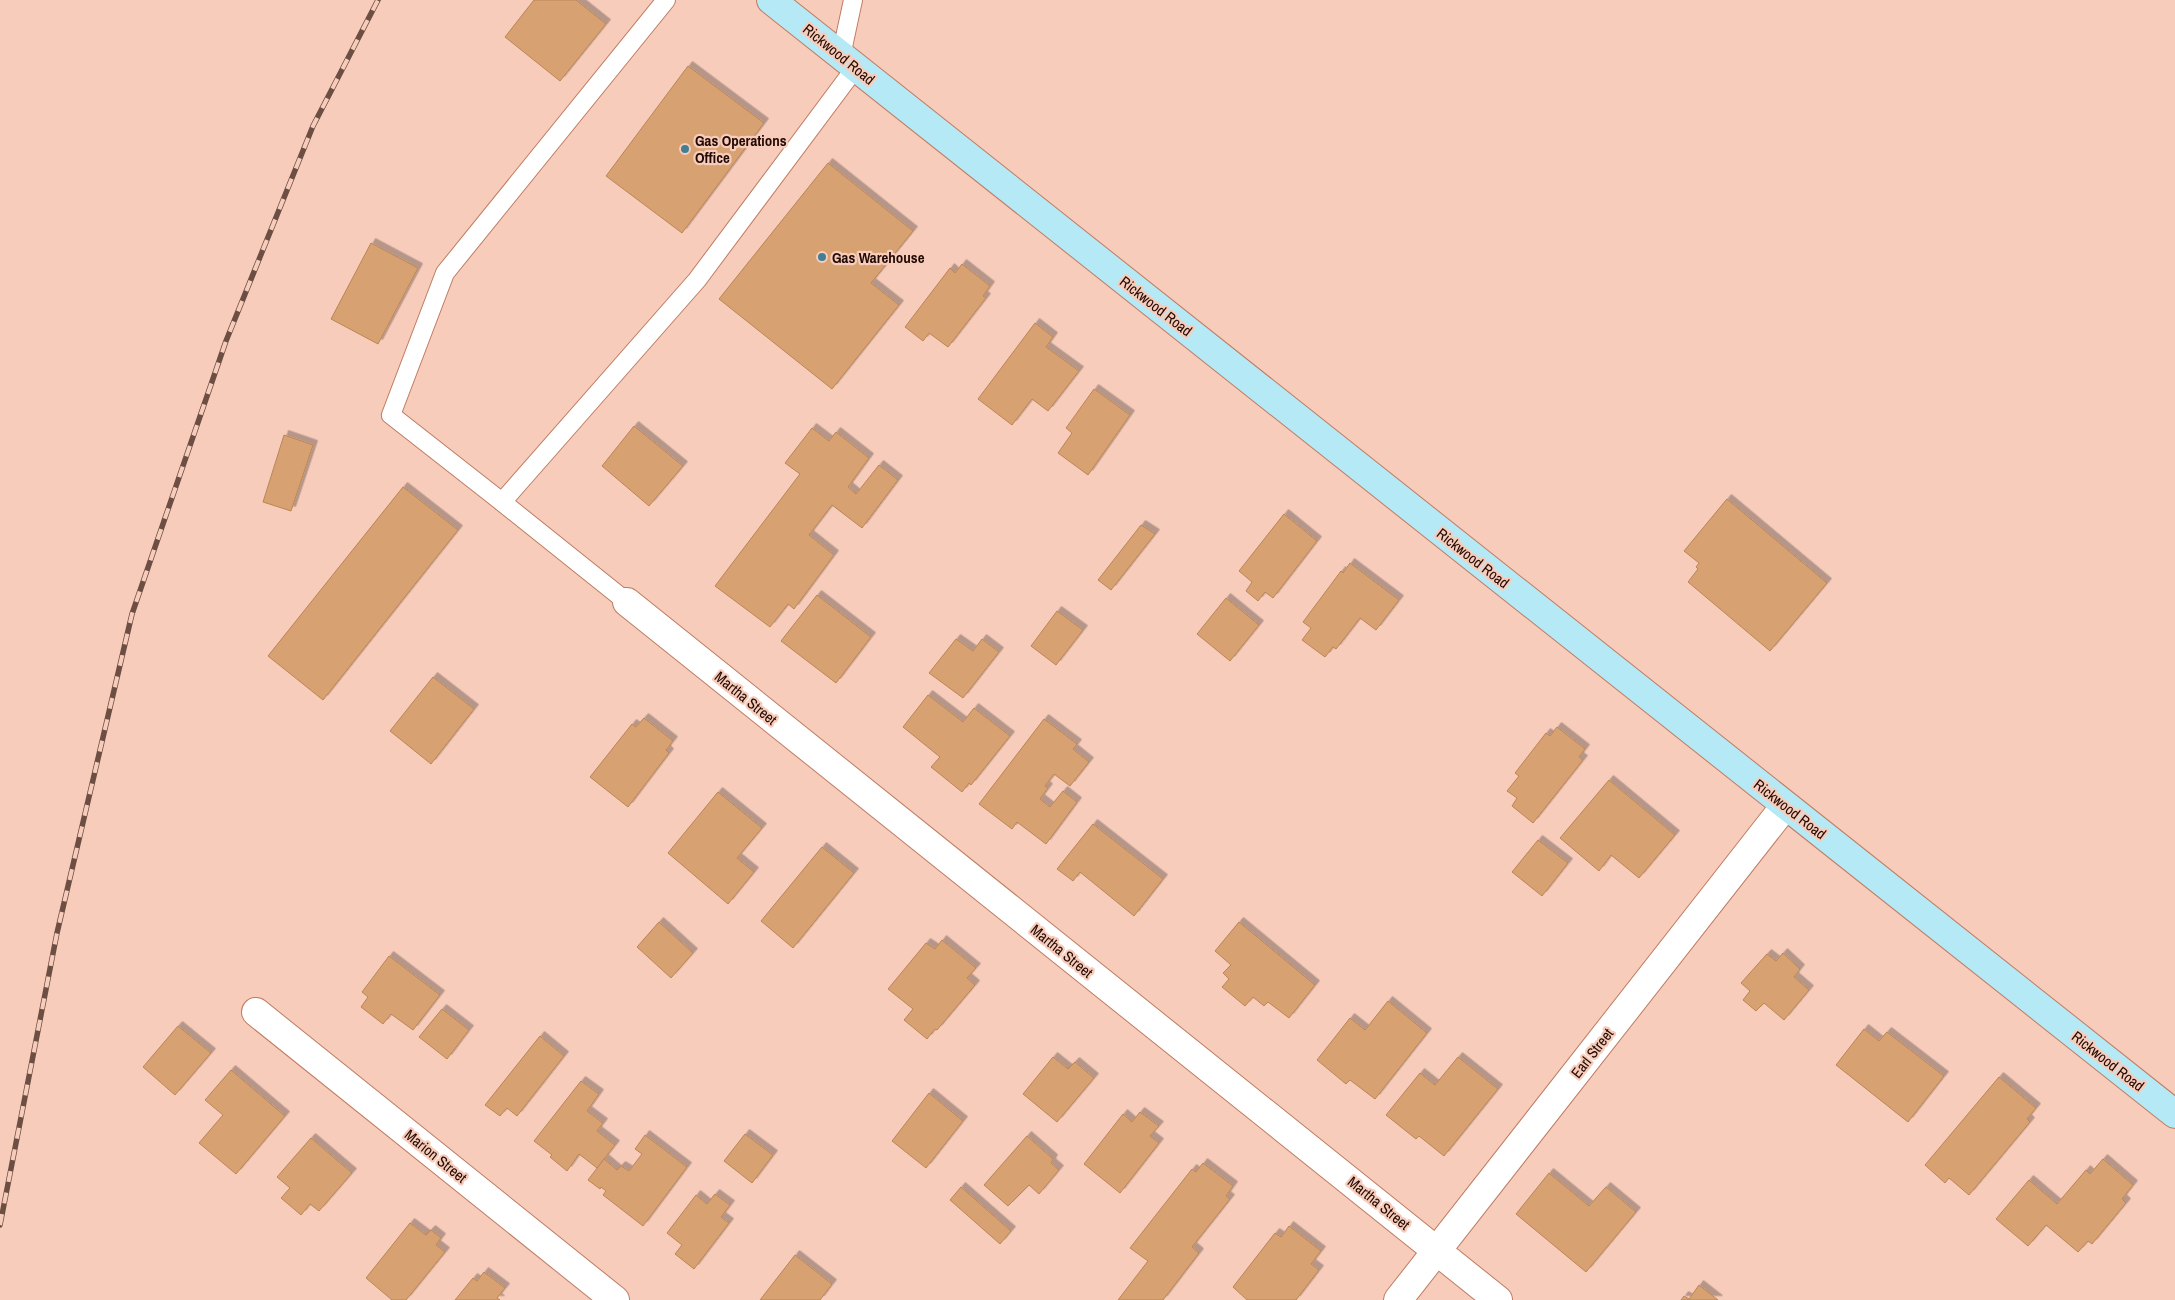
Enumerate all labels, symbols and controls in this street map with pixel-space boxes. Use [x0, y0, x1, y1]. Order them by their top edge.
street label: Rickwood Road [799, 19, 879, 89]
place label: Gas Operations Office [695, 130, 787, 168]
marker: Gas Operations Office [679, 143, 691, 155]
place label: Gas Warehouse [832, 247, 925, 268]
marker: Gas Warehouse [816, 251, 828, 263]
street label: Rickwood Road [1115, 271, 1197, 341]
street label: Rickwood Road [1432, 523, 1514, 593]
street label: Martha Street [710, 666, 782, 730]
street label: Rickwood Road [1749, 774, 1831, 844]
street label: Martha Street [1026, 919, 1098, 983]
street label: Earl Street [1566, 1023, 1619, 1082]
street label: Rickwood Road [2067, 1026, 2149, 1096]
street label: Marion Street [400, 1124, 472, 1188]
street label: Martha Street [1343, 1171, 1415, 1235]

